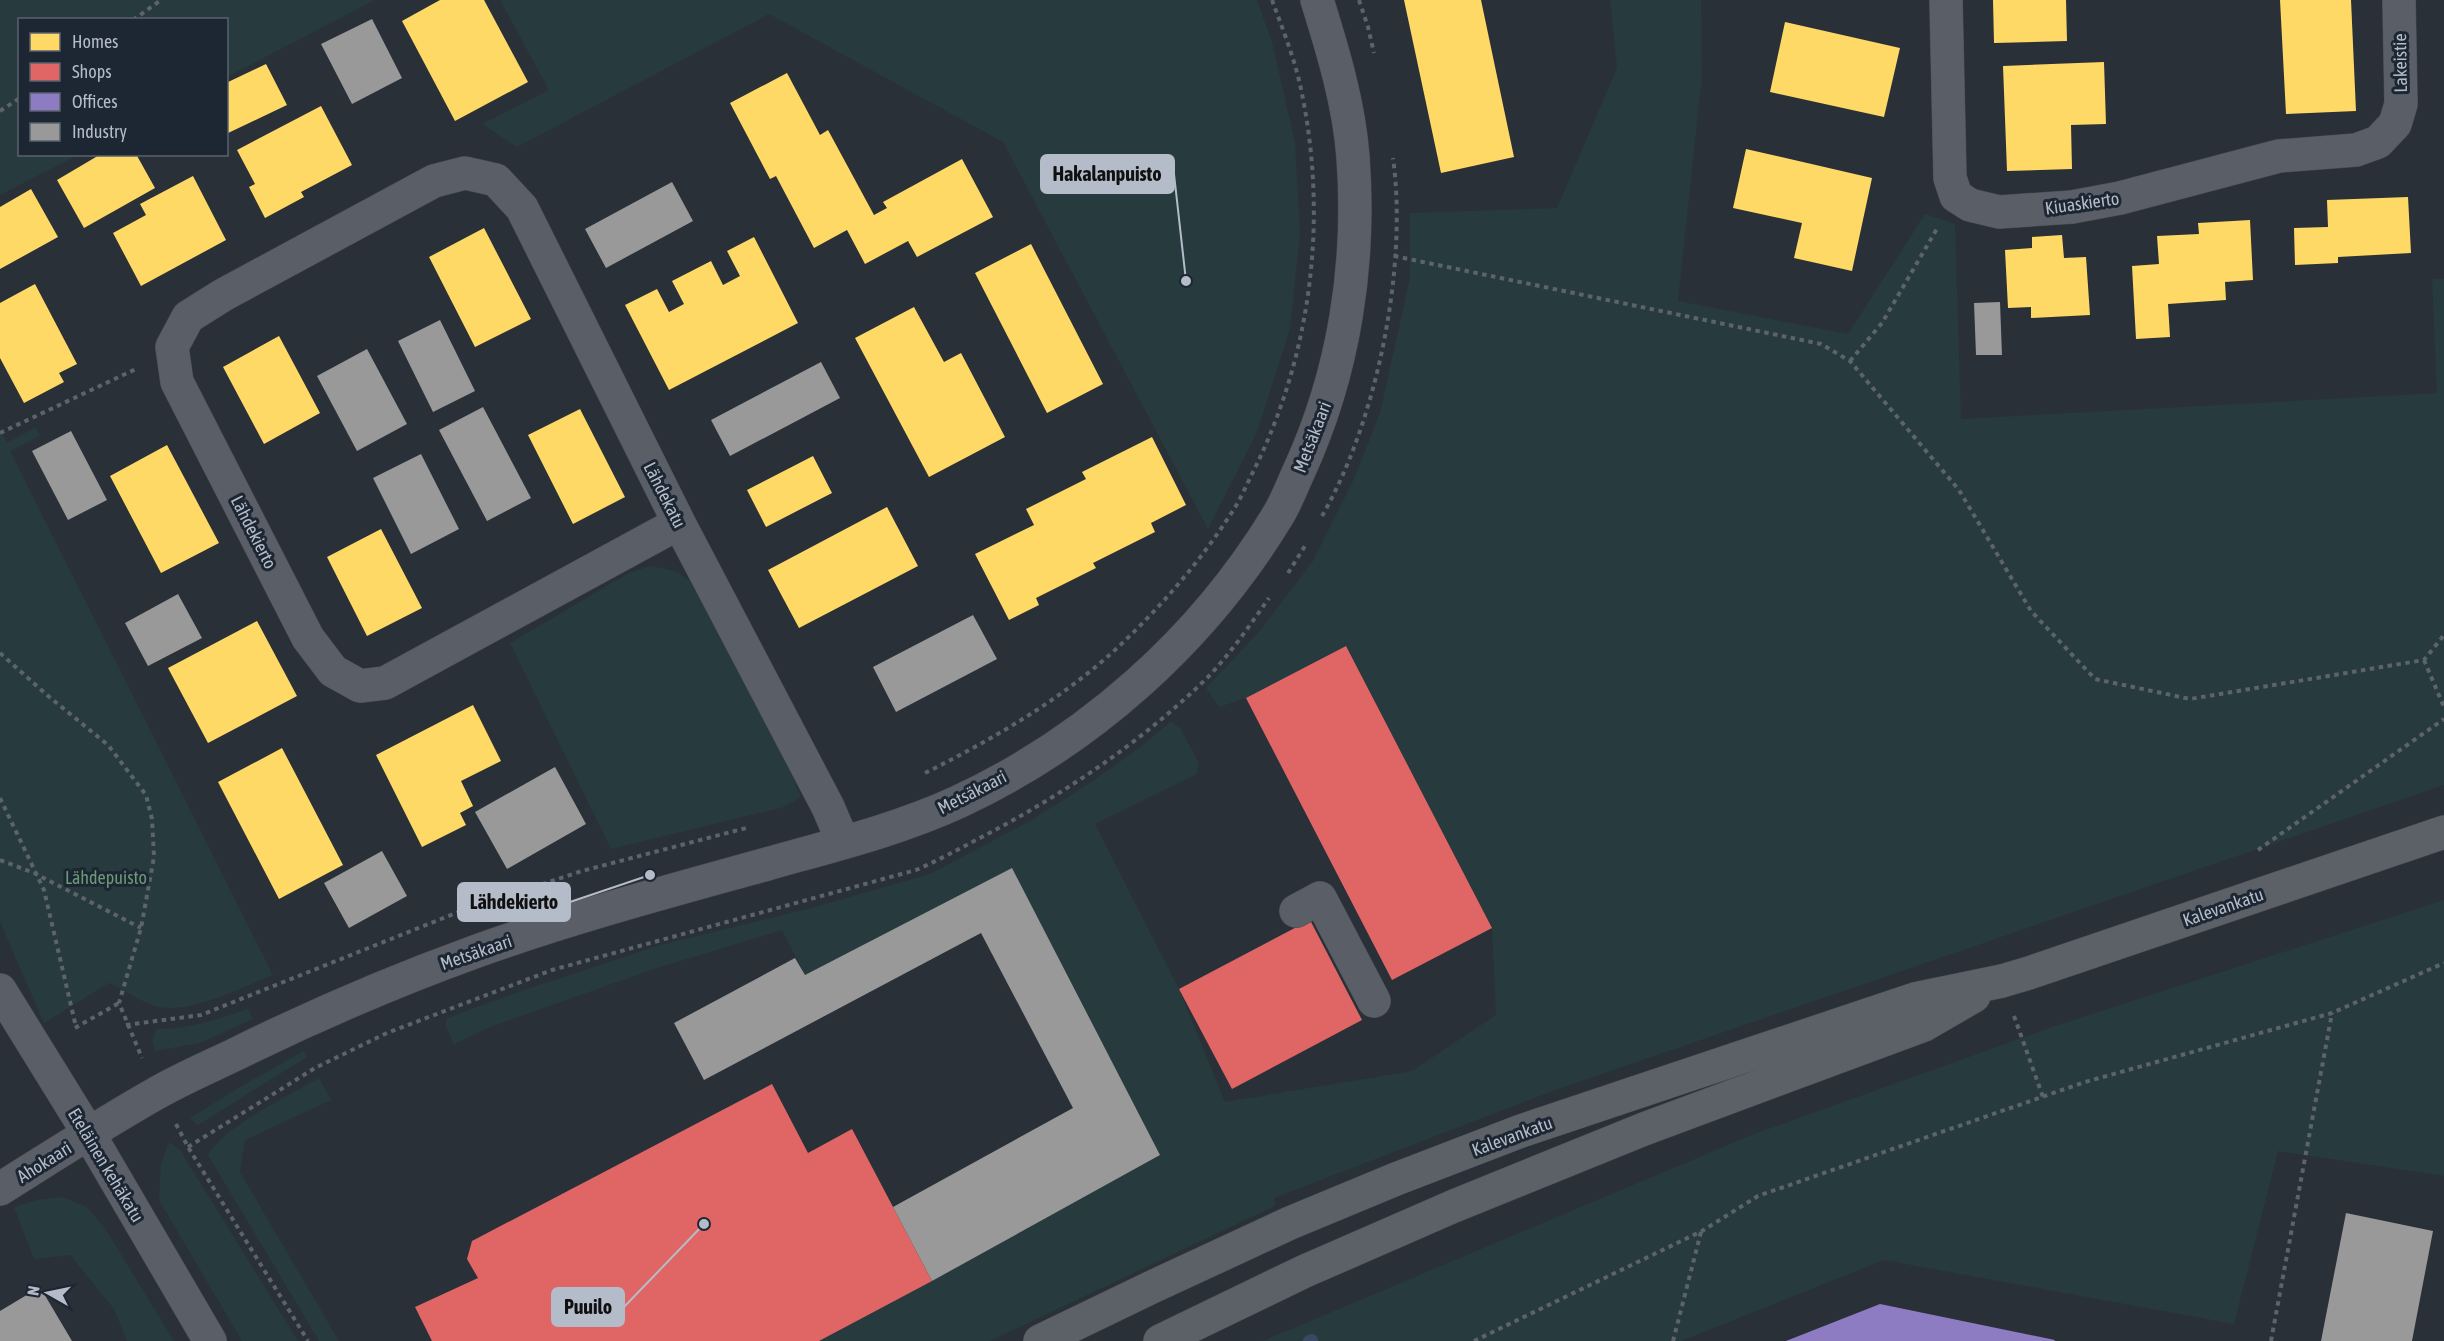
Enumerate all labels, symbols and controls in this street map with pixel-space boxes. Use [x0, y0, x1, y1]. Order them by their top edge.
legend [18, 18, 228, 156]
text: Homes [72, 31, 118, 52]
street label: Lakeistie [2389, 33, 2411, 93]
text: Shops [72, 61, 112, 82]
text: Offices [72, 91, 118, 112]
text: Industry [72, 121, 127, 142]
callout: Hakalanpuisto [1041, 155, 1174, 193]
text: Hakalanpuisto [1052, 162, 1162, 185]
street label: Kiuaskierto [2044, 187, 2120, 219]
street label: Metsäkaari [1289, 399, 1335, 475]
street label: Lähdekatu [640, 459, 690, 531]
street label: Lähdekierto [227, 492, 281, 572]
street label: Metsäkaari [934, 766, 1010, 818]
park label: Lähdepuisto [65, 867, 147, 888]
callout: Lähdekierto [458, 883, 570, 921]
street label: Kalevankatu [2180, 883, 2266, 931]
text: Lähdekierto [470, 890, 558, 913]
street label: Metsäkaari [437, 930, 515, 974]
street label: Eteläinen kehäkatu [64, 1104, 148, 1226]
street label: Kalevankatu [1469, 1112, 1555, 1160]
street label: Ahokaari [13, 1137, 75, 1187]
north arrow [18, 1263, 78, 1323]
text: N [24, 1285, 43, 1297]
callout: Puuilo [552, 1288, 624, 1326]
text: Puuilo [564, 1295, 612, 1318]

